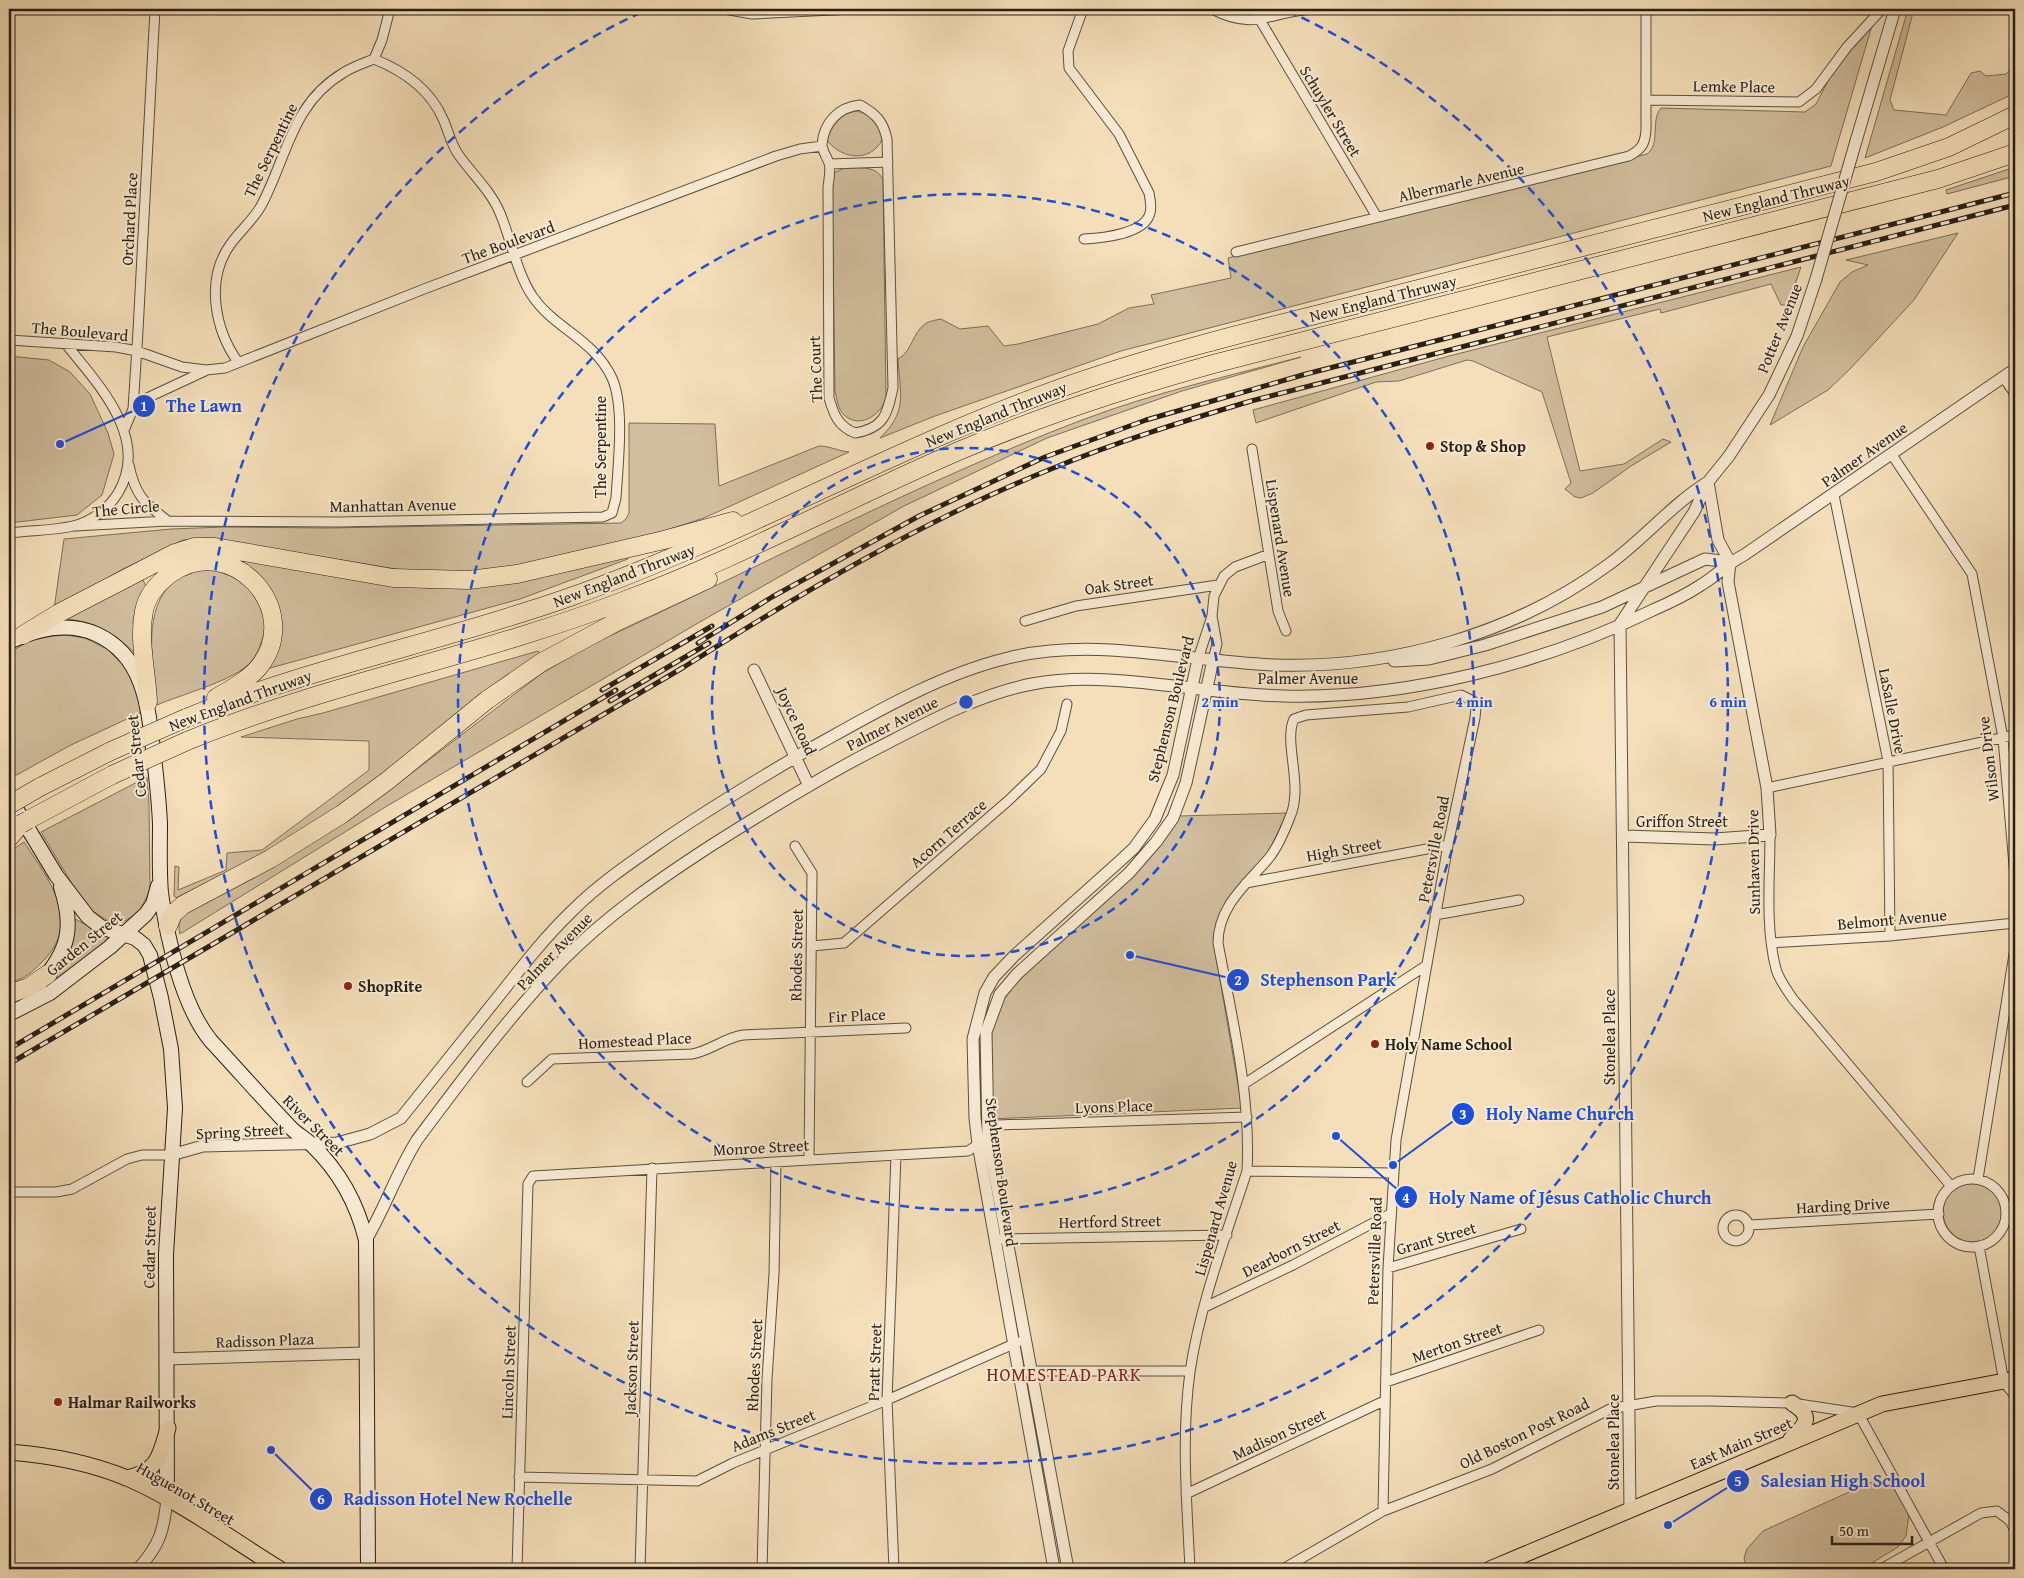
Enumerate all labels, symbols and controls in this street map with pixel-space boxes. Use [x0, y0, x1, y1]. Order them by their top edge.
street label: Schuyler Street [1294, 61, 1368, 162]
street label: Lemke Place [1693, 73, 1775, 99]
street label: The Serpentine [237, 99, 303, 201]
street label: Albermarle Avenue [1396, 156, 1526, 208]
street label: New England Thruway [1700, 168, 1852, 228]
street label: Orchard Place [115, 172, 143, 266]
street label: The Boulevard [458, 214, 558, 270]
street label: New England Thruway [1307, 268, 1459, 328]
street label: Potter Avenue [1750, 280, 1808, 376]
street label: The Boulevard [31, 315, 130, 347]
street label: The Court [802, 335, 828, 403]
street label: New England Thruway [922, 375, 1070, 453]
callout: The Lawn [131, 389, 252, 422]
text: The Lawn [166, 392, 242, 419]
text: 1 [140, 395, 148, 416]
street label: The Serpentine [588, 396, 612, 498]
street label: Palmer Avenue [1816, 415, 1912, 493]
place label: Stop & Shop [1440, 434, 1526, 458]
marker: Stop & Shop [1424, 440, 1436, 452]
street label: Lispenard Avenue [1260, 477, 1302, 599]
street label: Manhattan Avenue [329, 492, 457, 518]
street label: The Circle [91, 493, 161, 523]
street label: New England Thruway [549, 537, 699, 613]
street label: Oak Street [1083, 567, 1155, 601]
street label: Stephenson Boulevard [1140, 633, 1200, 785]
street label: New England Thruway [165, 663, 315, 737]
street label: Palmer Avenue [1258, 666, 1358, 690]
street label: LaSalle Drive [1873, 666, 1913, 756]
street label: Joyce Road [770, 681, 823, 759]
street label: Palmer Avenue [842, 689, 942, 757]
text: 2 min [1201, 691, 1239, 712]
text: 4 min [1455, 691, 1493, 712]
text: 6 min [1709, 691, 1747, 712]
centre of rings [957, 693, 975, 711]
street label: Cedar Street [120, 713, 152, 798]
street label: Wilson Drive [1971, 715, 2005, 803]
street label: Acorn Terrace [904, 793, 992, 873]
street label: Petersville Road [1411, 793, 1455, 904]
street label: Griffon Street [1636, 809, 1728, 833]
street label: Sunhaven Drive [1740, 809, 1766, 915]
street label: High Street [1304, 831, 1384, 867]
street label: Belmont Avenue [1836, 902, 1948, 936]
street label: Garden Street [41, 904, 128, 981]
street label: Palmer Avenue [510, 907, 598, 995]
street label: Rhodes Street [783, 908, 809, 1002]
callout: Stephenson Park [1226, 963, 1406, 996]
text: Stephenson Park [1260, 966, 1397, 993]
text: 2 [1234, 969, 1242, 990]
place label: ShopRite [358, 974, 422, 998]
marker: ShopRite [342, 980, 354, 992]
street label: Stonelea Place [1597, 989, 1621, 1085]
street label: Fir Place [828, 1002, 886, 1028]
street label: Homestead Place [578, 1025, 692, 1055]
place label: Holy Name School [1385, 1032, 1512, 1056]
marker: Holy Name School [1369, 1038, 1381, 1050]
street label: River Street [277, 1088, 351, 1162]
street label: Lyons Place [1075, 1093, 1153, 1119]
street label: Stephenson Boulevard [980, 1096, 1024, 1248]
callout: Holy Name Church [1451, 1098, 1644, 1131]
text: Holy Name Church [1486, 1100, 1634, 1127]
text: 3 [1459, 1103, 1467, 1124]
street label: Spring Street [195, 1117, 285, 1145]
street label: Monroe Street [712, 1132, 810, 1162]
street label: Lispenard Avenue [1187, 1157, 1243, 1279]
callout: Holy Name of Jesus Catholic Church [1393, 1181, 1721, 1214]
text: Holy Name of Jesus Catholic Church [1429, 1184, 1712, 1211]
text: 4 [1402, 1187, 1410, 1208]
street label: Harding Drive [1795, 1191, 1891, 1219]
street label: Petersville Road [1360, 1196, 1388, 1305]
street label: Cedar Street [136, 1205, 162, 1289]
street label: Hertford Street [1058, 1208, 1162, 1234]
street label: Dearborn Street [1238, 1213, 1345, 1283]
street label: Grant Street [1393, 1215, 1479, 1261]
street label: Merton Street [1409, 1315, 1506, 1369]
street label: Rhodes Street [740, 1318, 768, 1412]
street label: Jackson Street [617, 1320, 645, 1418]
street label: Pratt Street [861, 1322, 887, 1401]
street label: Lincoln Street [494, 1324, 522, 1419]
street label: Radisson Plaza [215, 1326, 315, 1354]
district label: HOMESTEAD PARK [986, 1361, 1142, 1388]
place label: Halmar Railworks [68, 1390, 196, 1414]
street label: Old Boston Post Road [1455, 1391, 1593, 1475]
street label: Stonelea Place [1601, 1394, 1625, 1490]
marker: Halmar Railworks [52, 1396, 64, 1408]
street label: Adams Street [727, 1402, 819, 1458]
street label: Madison Street [1228, 1402, 1330, 1466]
street label: East Main Street [1686, 1410, 1796, 1475]
street label: Huguenot Street [132, 1455, 240, 1531]
callout: Salesian High School [1725, 1464, 1936, 1497]
text: Salesian High School [1760, 1467, 1926, 1494]
text: 5 [1734, 1470, 1742, 1491]
callout: Radisson Hotel New Rochelle [309, 1482, 583, 1515]
text: Radisson Hotel New Rochelle [343, 1485, 573, 1512]
text: 6 [317, 1488, 325, 1509]
scale bar [1832, 1513, 1912, 1545]
text: 50 m [1839, 1520, 1870, 1541]

